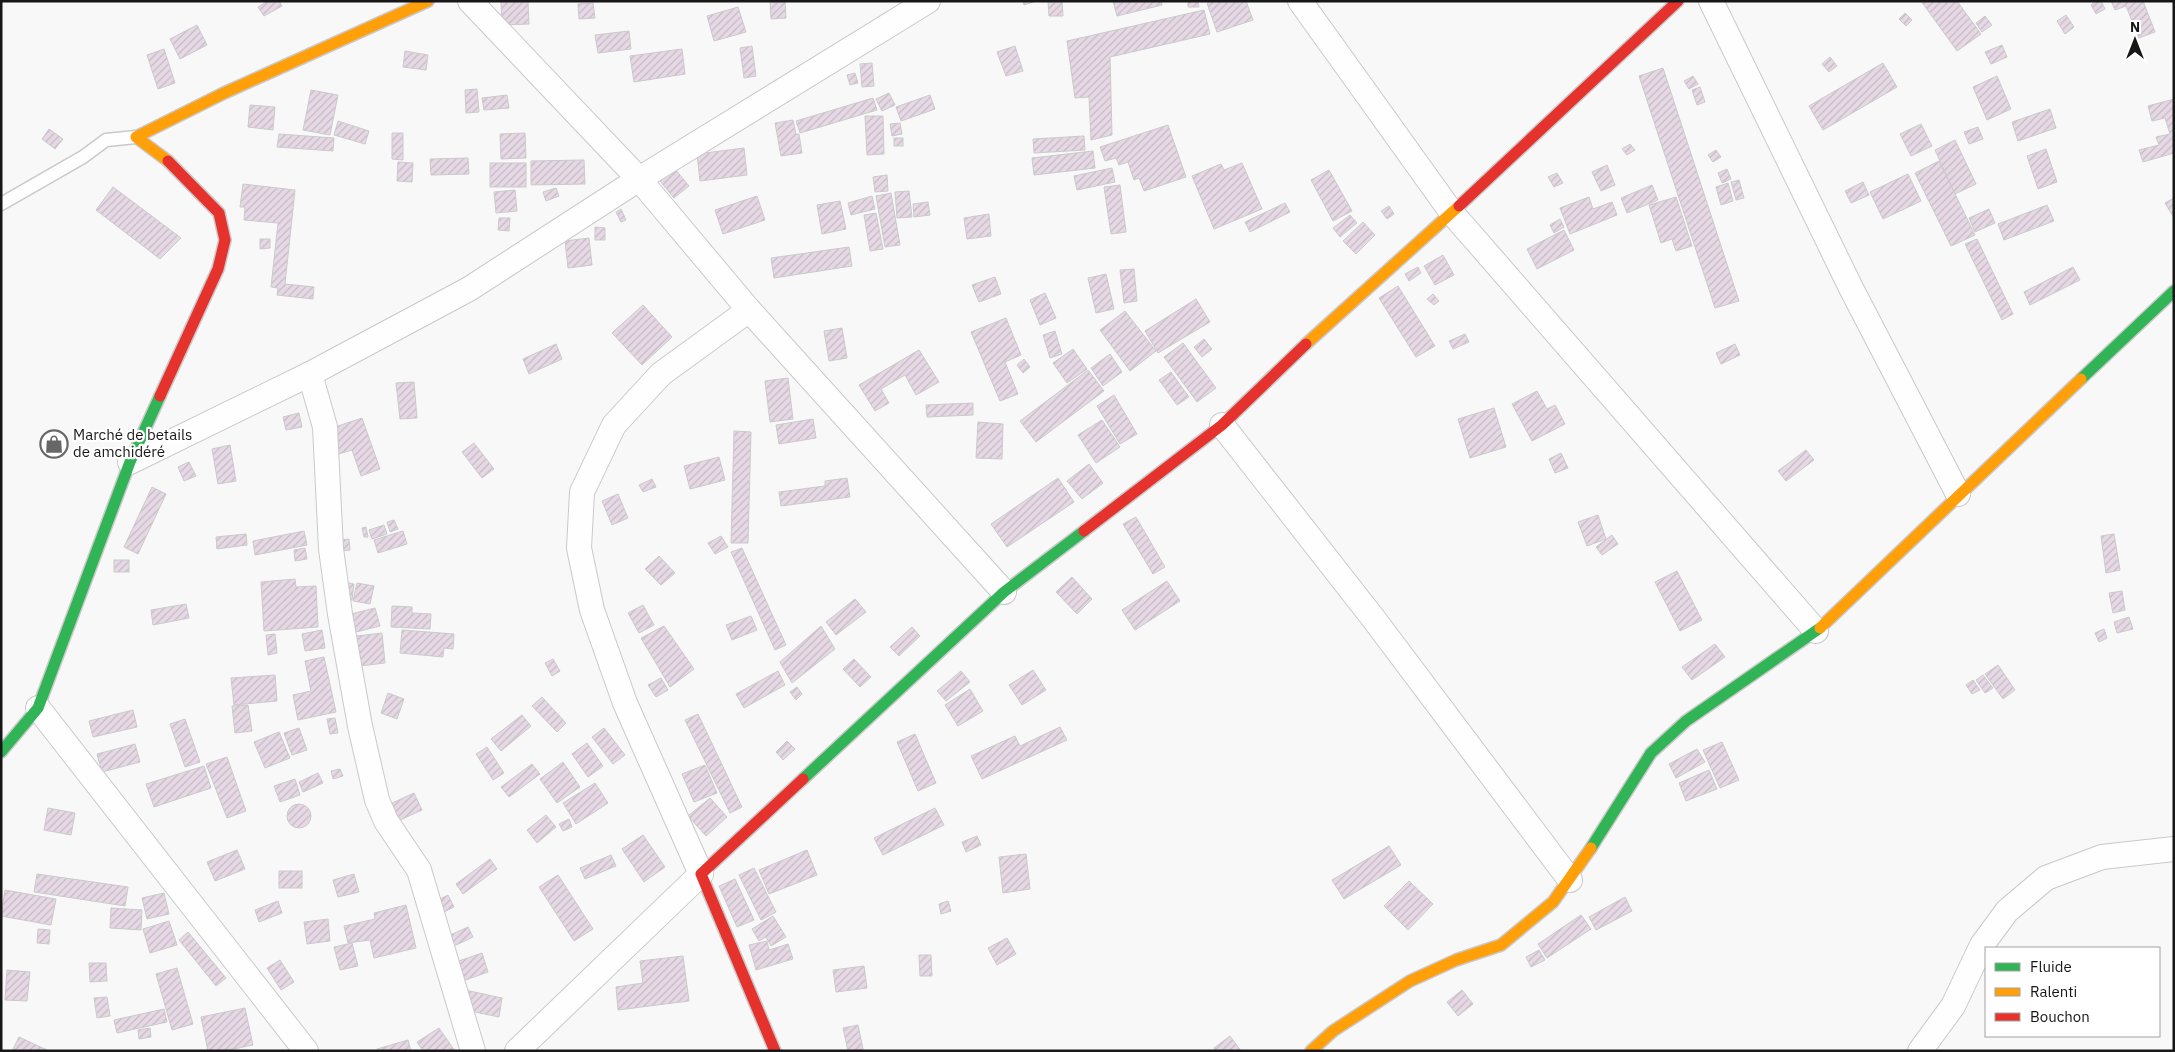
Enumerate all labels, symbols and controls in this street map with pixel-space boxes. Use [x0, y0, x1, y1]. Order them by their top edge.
north arrow [2110, 15, 2160, 65]
text: N [2130, 18, 2140, 36]
place label: Marché de betails de amchidéré [73, 425, 192, 461]
shop icon: Marché de betails de amchidéré [39, 429, 69, 459]
legend [1985, 947, 2160, 1037]
text: Fluide [2030, 957, 2072, 976]
text: Ralenti [2030, 982, 2077, 1001]
text: Bouchon [2030, 1007, 2090, 1026]

